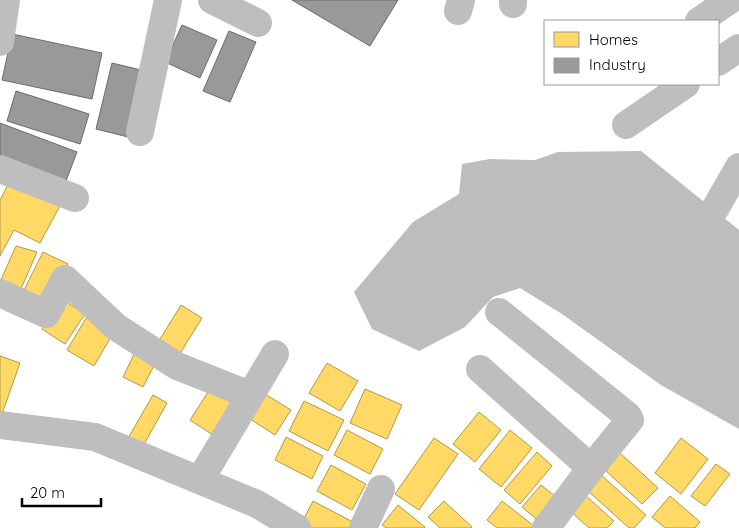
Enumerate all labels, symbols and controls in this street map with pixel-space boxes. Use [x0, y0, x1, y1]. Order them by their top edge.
legend [544, 20, 719, 85]
text: Homes [589, 30, 638, 49]
text: Industry [589, 55, 646, 74]
scale bar [22, 476, 101, 508]
text: 20 m [30, 483, 65, 502]

